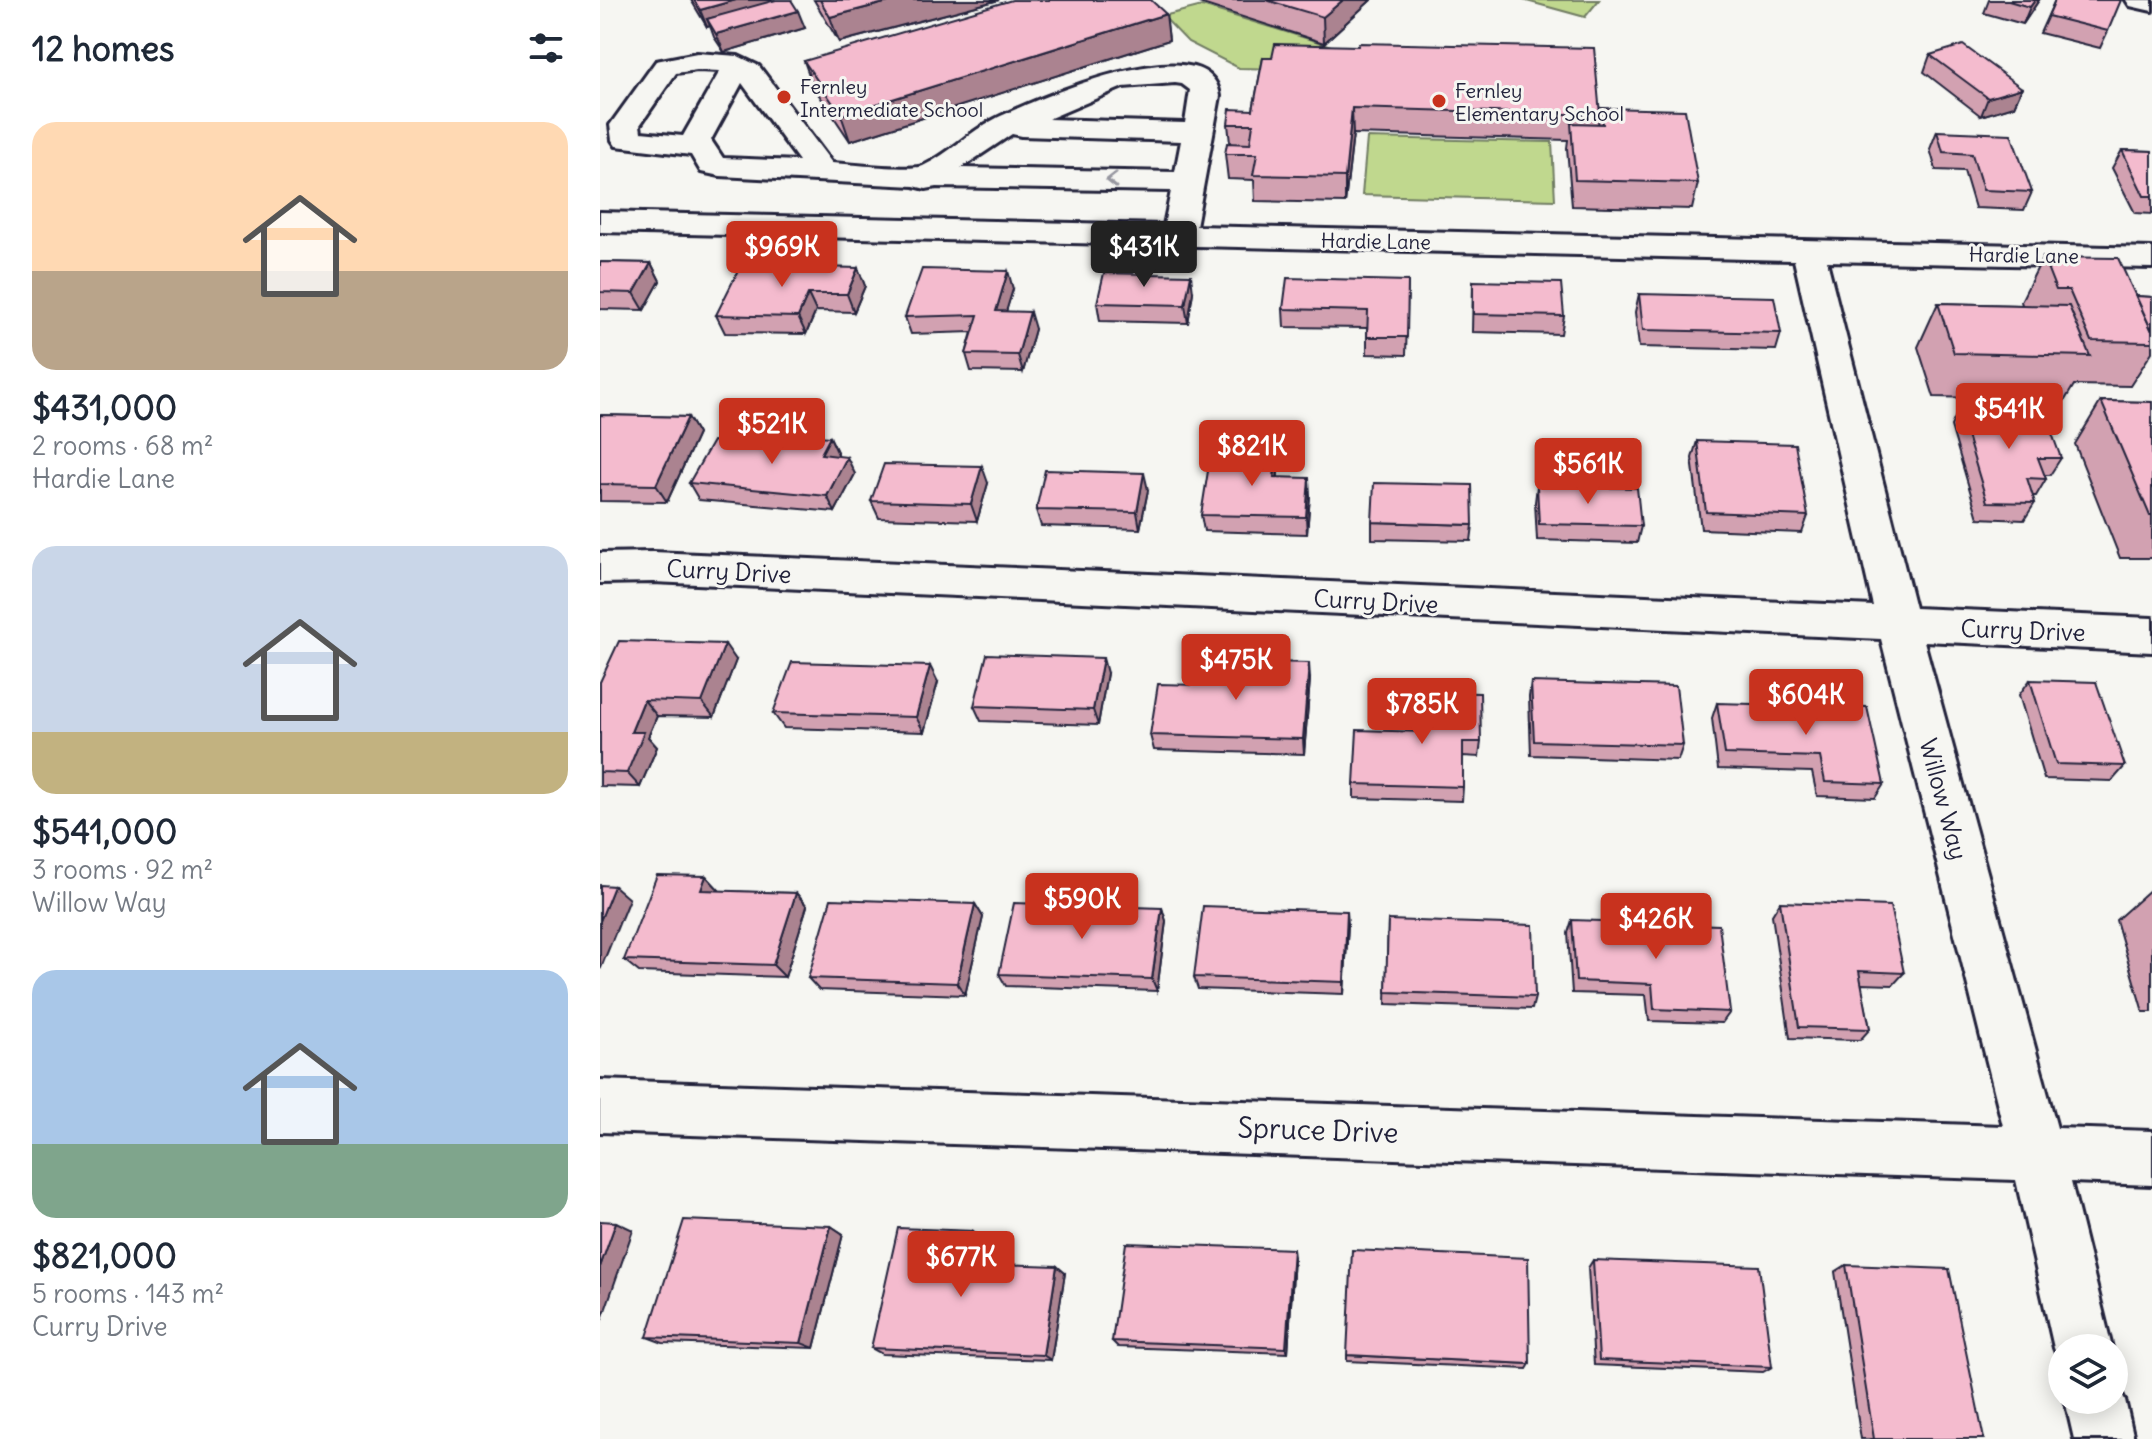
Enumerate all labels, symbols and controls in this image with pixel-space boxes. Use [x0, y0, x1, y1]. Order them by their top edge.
icon: filters [524, 26, 568, 70]
text: 12 homes [32, 27, 175, 70]
place label: Fernley Intermediate School [800, 74, 983, 122]
place label: Fernley Elementary School [1455, 78, 1624, 126]
marker: Fernley Intermediate School [775, 88, 793, 106]
marker: Fernley Elementary School [1430, 92, 1448, 110]
one-way arrow [1105, 171, 1118, 189]
icon: home [228, 174, 372, 318]
pin: $969K [726, 221, 838, 289]
pin: $431K [1088, 221, 1200, 289]
street label: Hardie Lane [1321, 228, 1431, 254]
text: $969K [744, 230, 820, 263]
text: $431K [1109, 230, 1179, 263]
street label: Hardie Lane [1969, 242, 2079, 268]
pin: $541K [1953, 383, 2065, 451]
text: $431,000 [32, 386, 177, 429]
text: $541K [1974, 392, 2044, 425]
pin: $521K [716, 398, 828, 466]
text: $521K [737, 407, 807, 440]
pin: $821K [1196, 420, 1308, 488]
text: 2 rooms · 68 m² [32, 429, 214, 462]
text: $821K [1217, 429, 1287, 462]
pin: $561K [1532, 438, 1644, 506]
text: $561K [1553, 447, 1623, 480]
text: Hardie Lane [32, 462, 175, 495]
street label: Curry Drive [666, 553, 792, 589]
street label: Curry Drive [1313, 583, 1439, 619]
icon: home [228, 598, 372, 742]
street label: Curry Drive [1960, 613, 2086, 647]
pin: $475K [1180, 634, 1292, 702]
text: $475K [1200, 643, 1272, 676]
pin: $604K [1750, 669, 1862, 737]
pin: $785K [1366, 678, 1478, 746]
text: $604K [1767, 678, 1845, 711]
text: $785K [1385, 687, 1459, 720]
street label: Willow Way [1913, 735, 1975, 863]
text: $541,000 [32, 810, 177, 853]
text: 3 rooms · 92 m² [32, 853, 213, 886]
pin: $590K [1026, 873, 1138, 941]
text: $590K [1043, 882, 1121, 915]
text: Willow Way [32, 886, 167, 919]
pin: $426K [1600, 893, 1712, 961]
text: $426K [1619, 902, 1693, 935]
icon: home [228, 1022, 372, 1166]
street label: Spruce Drive [1237, 1109, 1399, 1151]
pin: $677K [905, 1231, 1017, 1299]
text: $821,000 [32, 1234, 177, 1277]
text: $677K [926, 1240, 996, 1273]
text: 5 rooms · 143 m² [32, 1277, 224, 1310]
text: Curry Drive [32, 1310, 168, 1343]
map controls [2048, 1334, 2128, 1414]
button: layers [2048, 1334, 2128, 1414]

